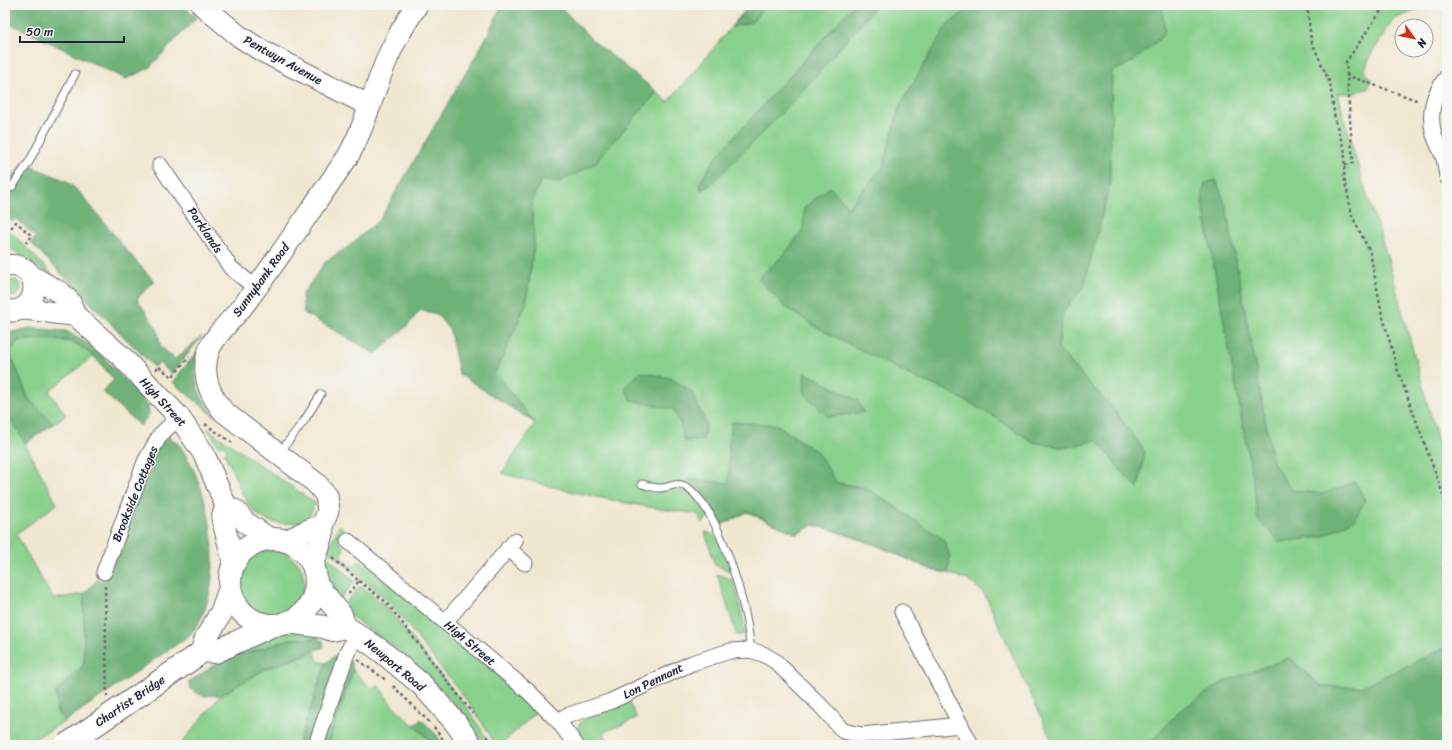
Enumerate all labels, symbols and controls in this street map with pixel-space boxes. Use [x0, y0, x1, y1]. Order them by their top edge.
scale bar [20, 18, 124, 44]
north arrow [1394, 18, 1434, 58]
text: 50 m [26, 21, 53, 43]
street label: Pentwyn Avenue [239, 29, 327, 91]
text: N [1412, 34, 1433, 52]
street label: Parklands [181, 202, 229, 258]
street label: Sunnybank Road [226, 237, 297, 322]
street label: High Street [134, 372, 192, 432]
street label: Brookside Cottages [106, 442, 165, 545]
street label: High Street [439, 615, 501, 671]
street label: Newport Road [360, 633, 431, 698]
street label: Lon Pennant [619, 657, 687, 705]
street label: Chartist Bridge [90, 669, 170, 733]

